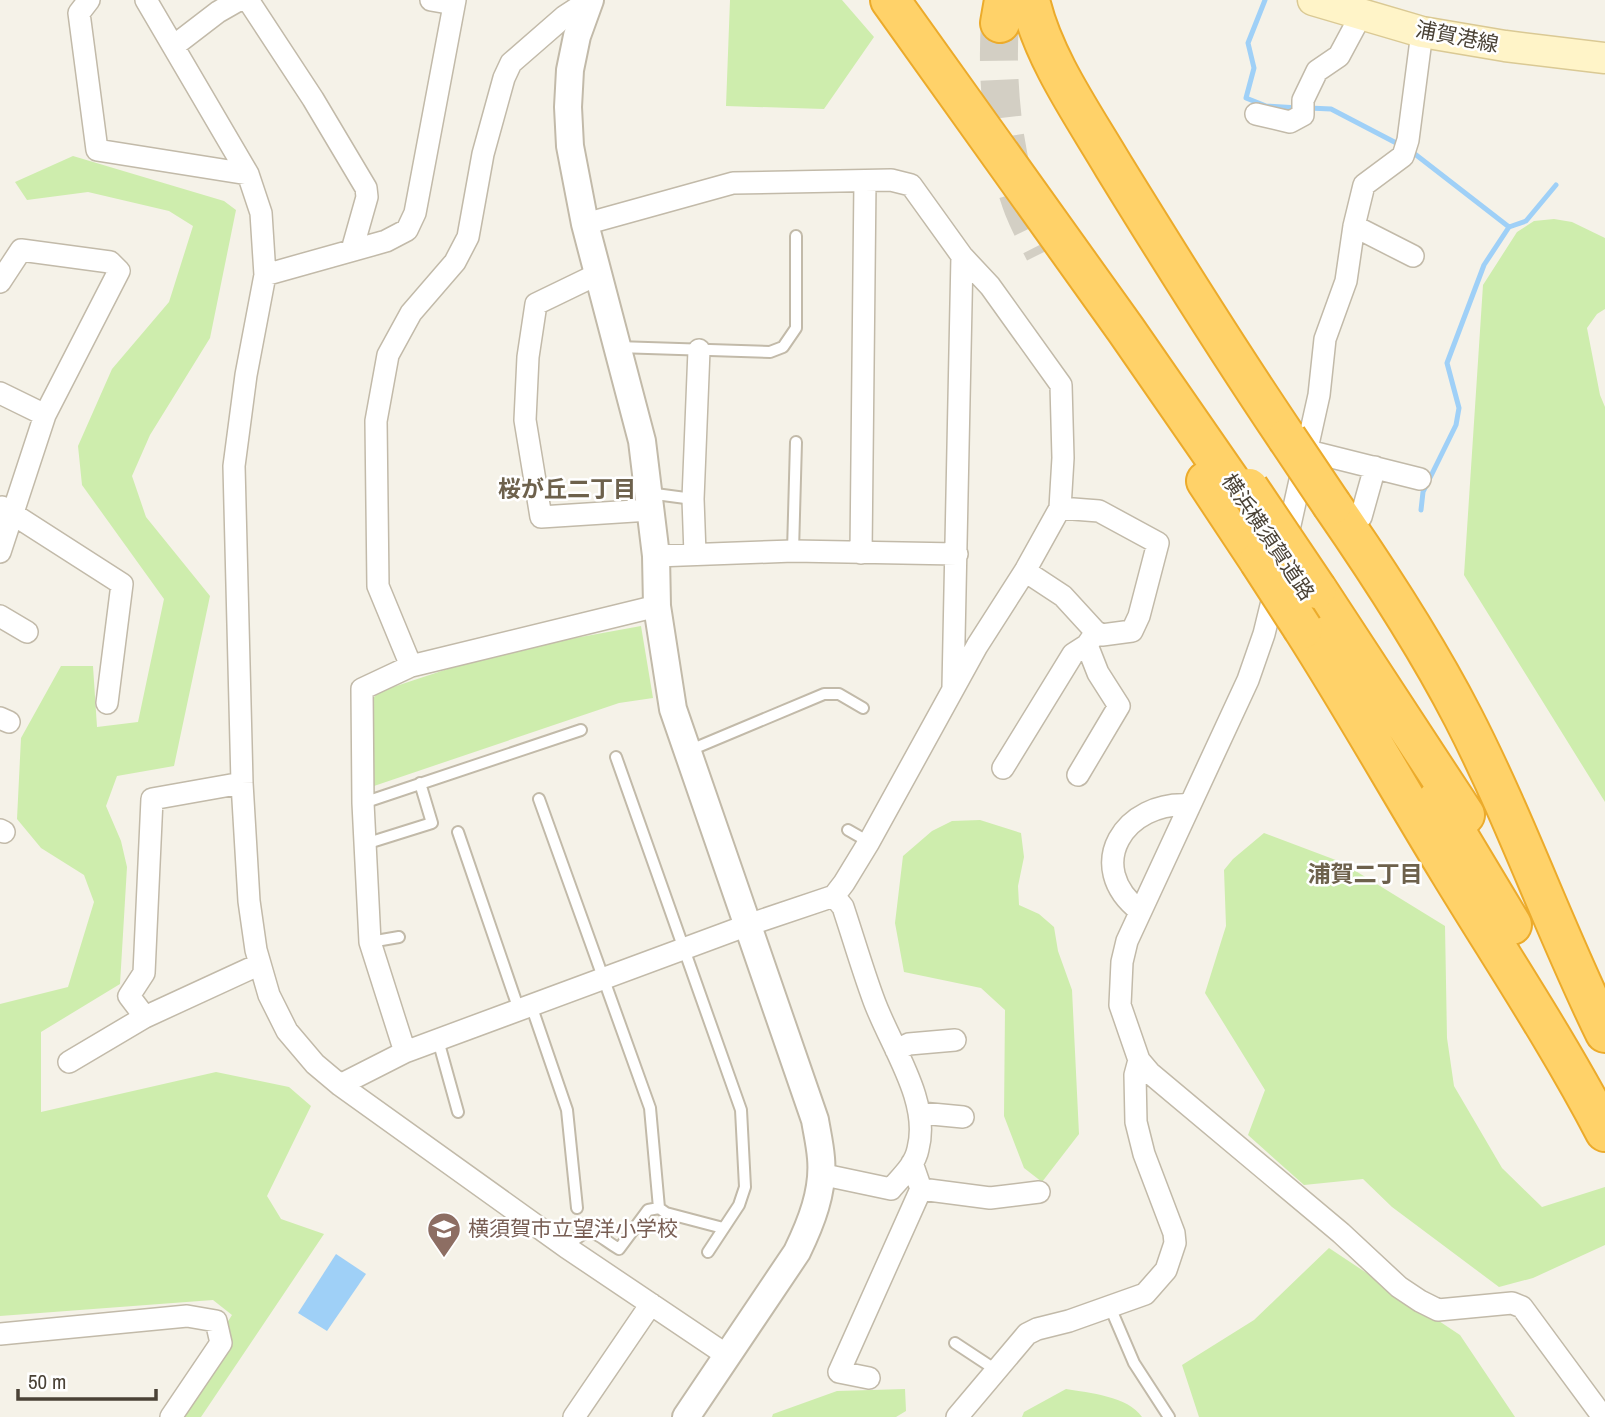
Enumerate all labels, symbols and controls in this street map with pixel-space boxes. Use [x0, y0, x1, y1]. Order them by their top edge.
street label: 浦賀港線 [1413, 14, 1501, 59]
street label: 横浜横須賀道路 [1215, 468, 1322, 606]
district label: 桜が丘二丁目 [498, 473, 636, 504]
district label: 浦賀二丁目 [1308, 858, 1423, 889]
school or university icon: 横須賀市立望洋小学校 [425, 1210, 463, 1259]
place label: 横須賀市立望洋小学校 [468, 1214, 678, 1243]
scale bar [18, 1358, 156, 1402]
text: 50 m [28, 1367, 66, 1396]

